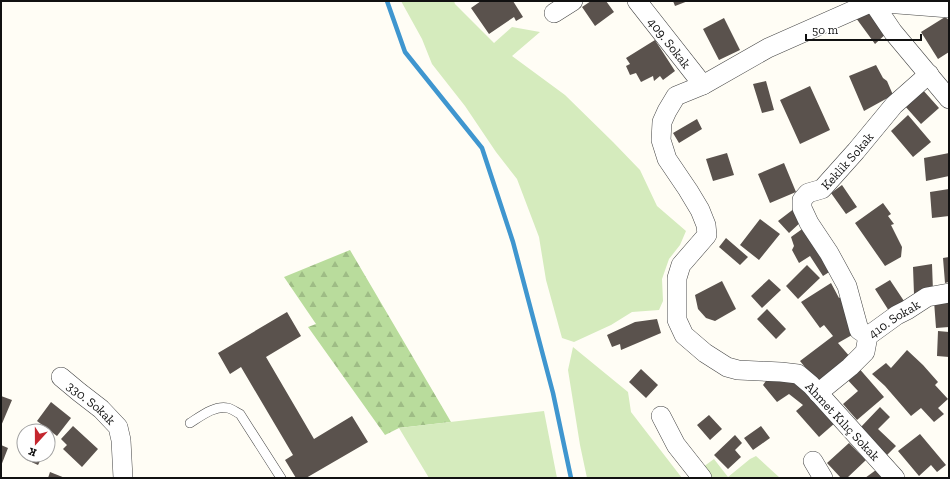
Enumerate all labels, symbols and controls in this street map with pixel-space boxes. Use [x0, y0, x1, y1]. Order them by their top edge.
street label: 409. Sokak [645, 15, 694, 72]
scale bar [806, 16, 921, 42]
text: 50 m [812, 23, 839, 37]
street label: Keklik Sokak [818, 129, 876, 193]
street label: 410. Sokak [866, 297, 923, 341]
street label: 330. Sokak [64, 378, 119, 428]
street label: Ahmet Kılıç Sokak [802, 379, 883, 464]
north arrow [16, 423, 56, 463]
text: K [26, 444, 38, 459]

